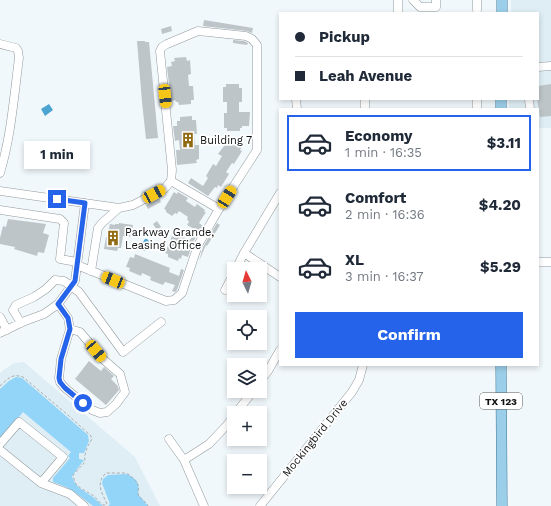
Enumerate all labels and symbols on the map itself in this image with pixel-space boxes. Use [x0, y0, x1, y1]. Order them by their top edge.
car [158, 83, 172, 109]
building icon: Building 7 [179, 131, 197, 149]
place label: Building 7 [200, 134, 252, 147]
callout: 1 min [24, 141, 90, 169]
car [141, 183, 167, 205]
car [216, 184, 238, 210]
route end [48, 190, 66, 208]
place label: Parkway Grande, Leasing Office [125, 226, 214, 252]
building icon: Parkway Grande, Leasing Office [104, 229, 122, 247]
north arrow [227, 262, 267, 302]
car [100, 270, 126, 290]
car [84, 338, 108, 364]
road number: TX 123 [480, 393, 522, 409]
route start [74, 394, 92, 412]
street label: Mockingbird Drive [280, 397, 350, 479]

